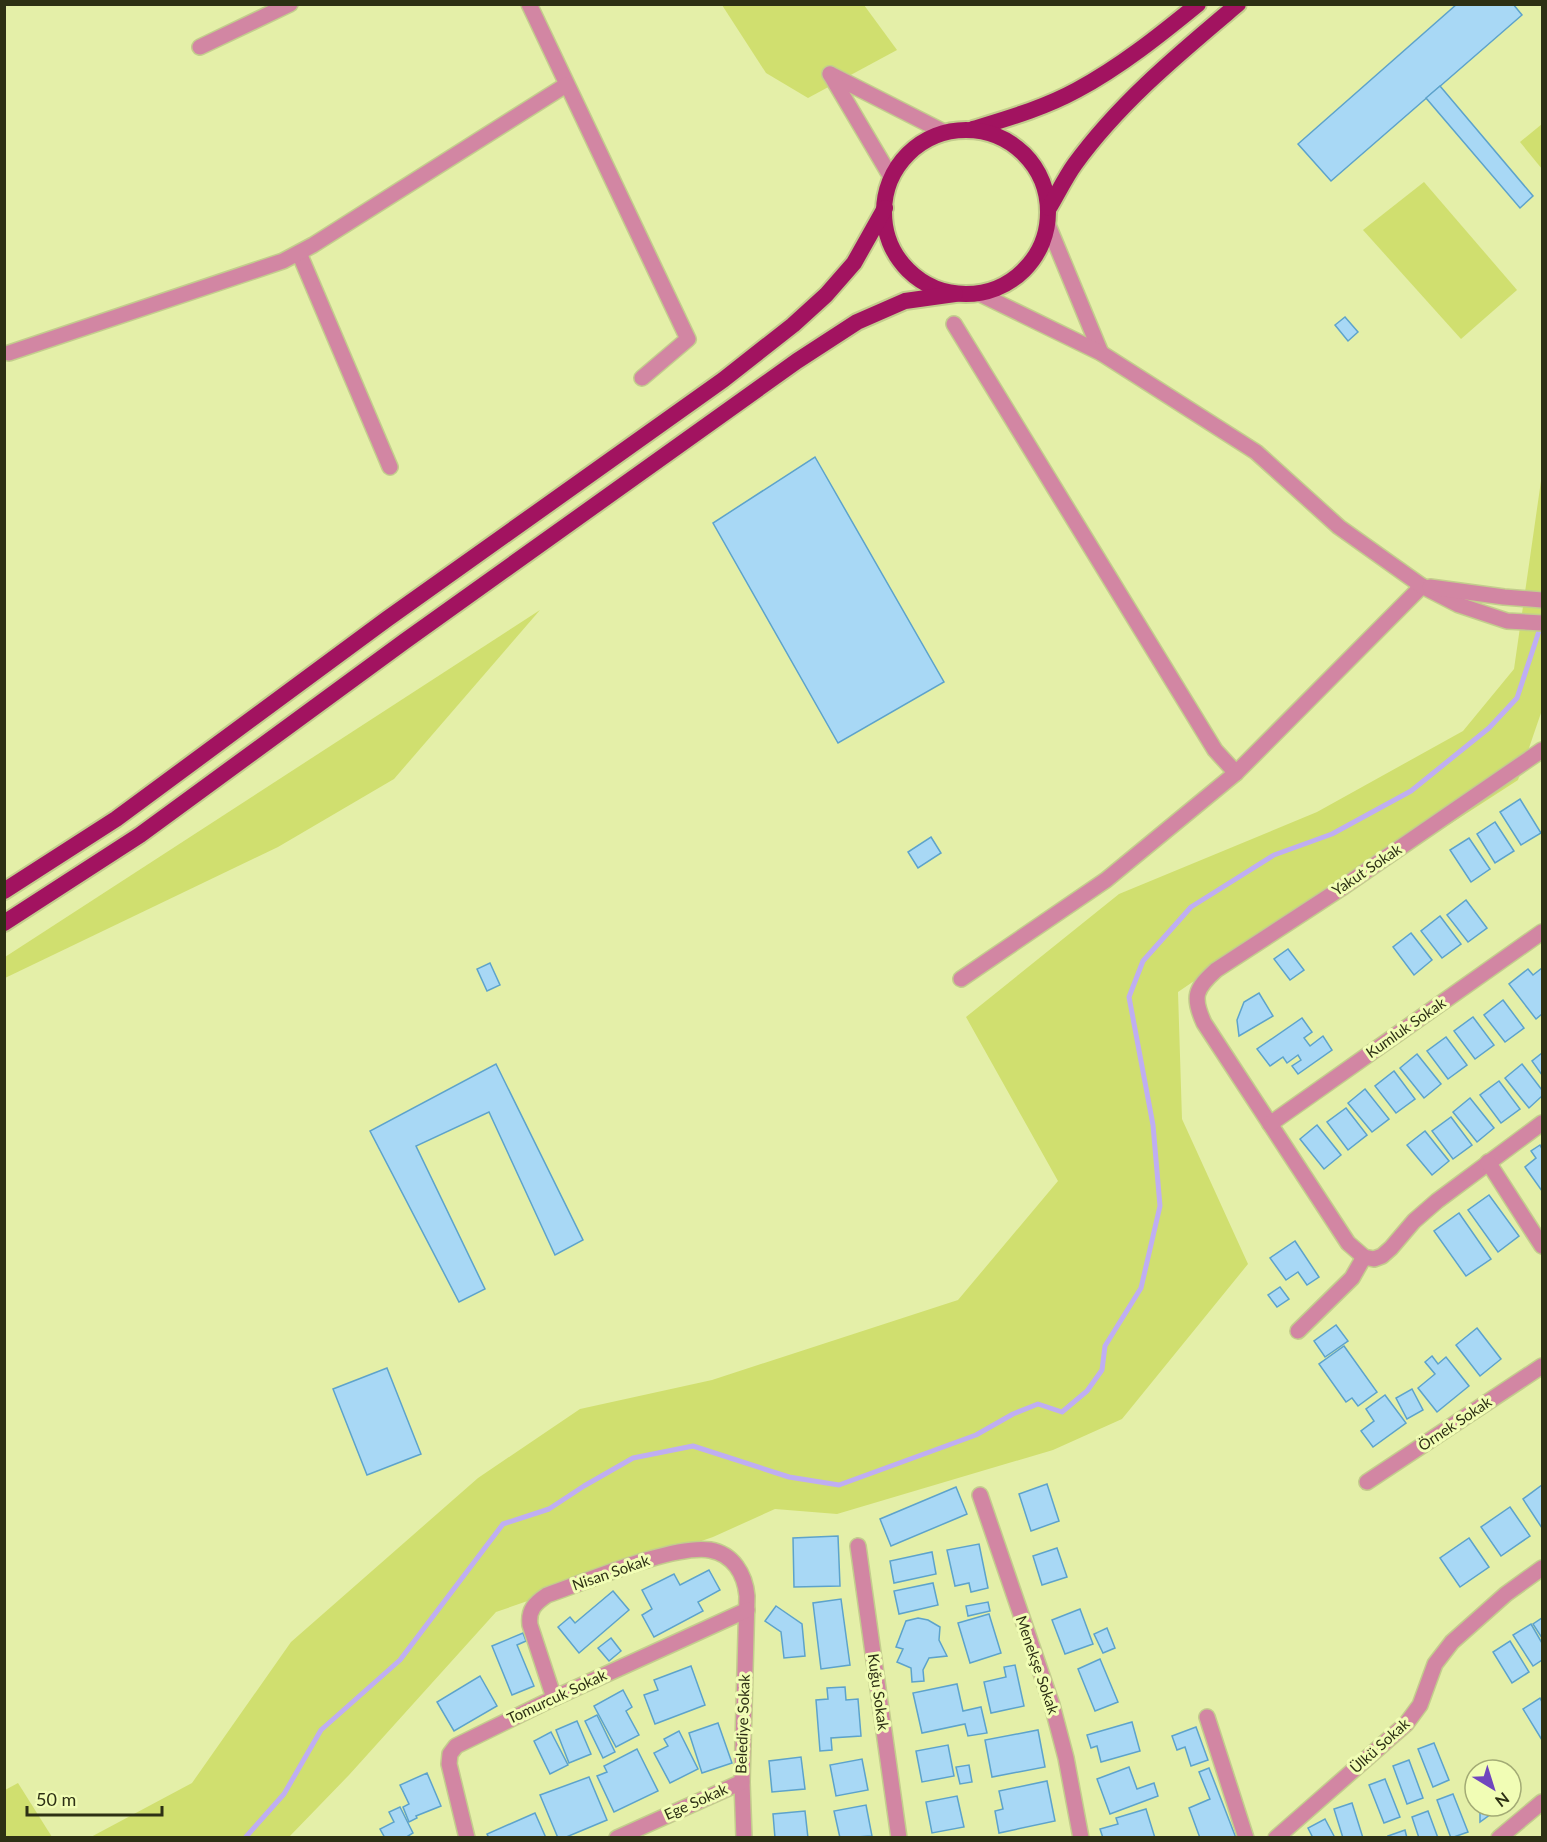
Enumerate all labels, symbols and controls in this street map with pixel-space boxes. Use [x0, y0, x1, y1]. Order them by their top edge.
street label: Yakut Sokak [1328, 839, 1405, 899]
street label: Kumluk Sokak [1362, 993, 1449, 1061]
street label: Örnek Sokak [1414, 1392, 1495, 1454]
street label: Nisan Sokak [570, 1550, 652, 1594]
street label: Menekşe Sokak [1013, 1613, 1063, 1717]
street label: Kuğu Sokak [865, 1652, 893, 1732]
street label: Tomurcuk Sokak [504, 1665, 610, 1727]
street label: Belediye Sokak [731, 1674, 753, 1774]
street label: Ülkü Sokak [1346, 1714, 1413, 1777]
north arrow [1463, 1758, 1523, 1818]
scale bar [27, 1779, 162, 1817]
street label: Ege Sokak [661, 1779, 730, 1823]
text: 50 m [36, 1788, 76, 1810]
text: N [1492, 1789, 1513, 1811]

